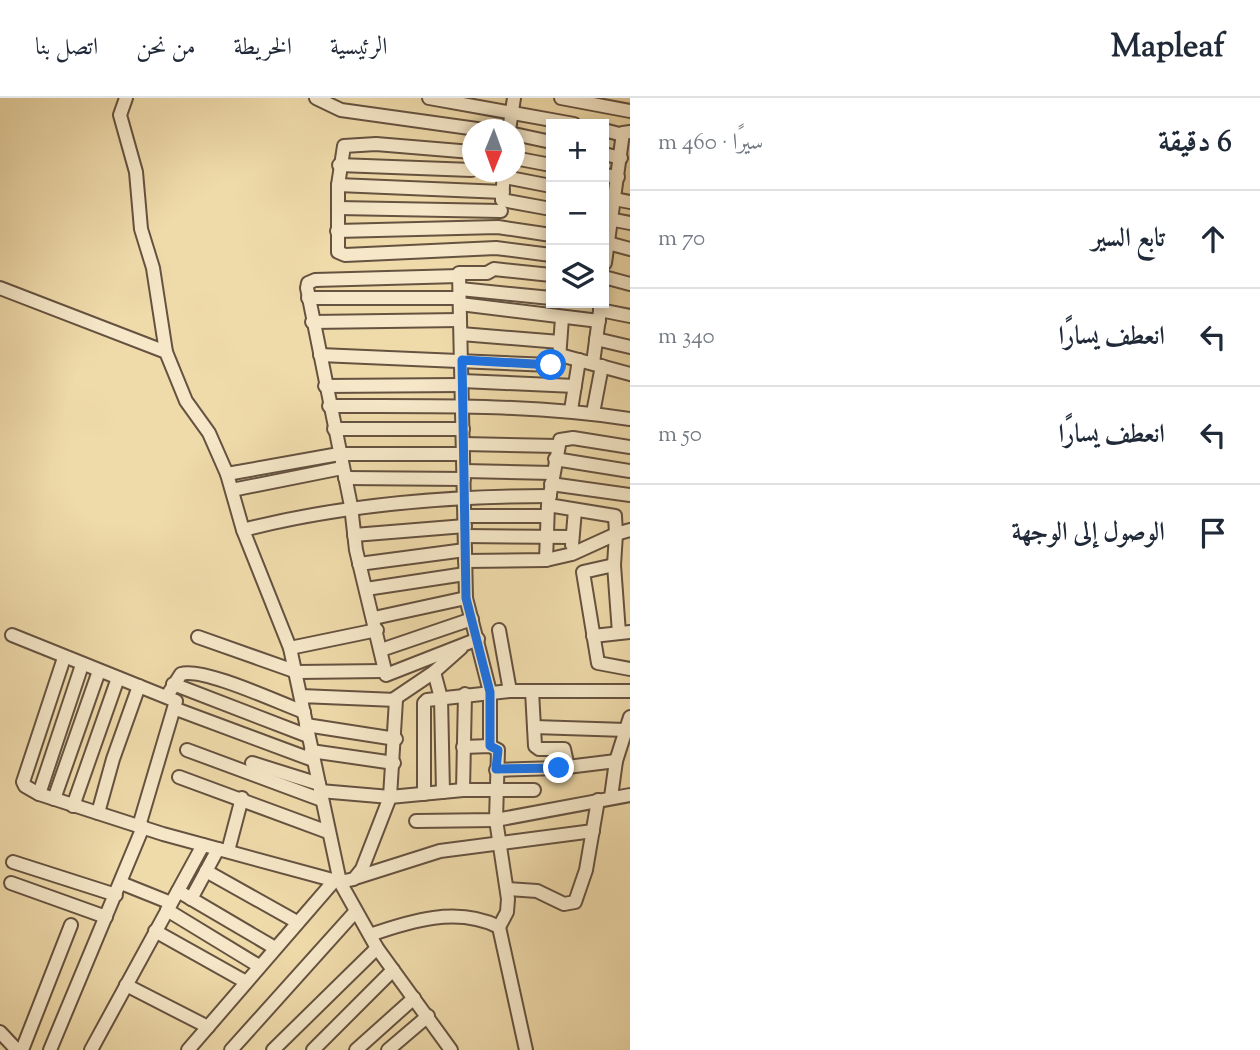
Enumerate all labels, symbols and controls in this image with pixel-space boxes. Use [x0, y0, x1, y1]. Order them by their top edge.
text: Mapleaf [1111, 24, 1225, 72]
text: اتصل بنا [35, 31, 98, 65]
text: من نحن [136, 31, 196, 65]
text: الخريطة [234, 31, 292, 65]
text: الرئيسية [330, 31, 388, 65]
north arrow [462, 119, 525, 182]
map controls [546, 119, 609, 308]
button: + [546, 119, 609, 182]
text: 6 دقيقة [1158, 122, 1232, 165]
text: سيرًا · 460 m [658, 127, 763, 160]
button: − [546, 182, 609, 245]
icon: ahead [1194, 220, 1232, 258]
text: تابع السير [1092, 221, 1165, 258]
text: 70 m [658, 223, 705, 256]
button: layers [546, 245, 609, 308]
icon: left [1194, 318, 1232, 356]
text: انعطف يسارًا [1058, 319, 1165, 356]
text: 340 m [658, 321, 715, 354]
route start [535, 349, 566, 380]
icon: left [1194, 416, 1232, 454]
text: انعطف يسارًا [1058, 417, 1165, 454]
text: 50 m [658, 419, 702, 452]
icon: arrive [1194, 514, 1232, 552]
text: الوصول إلى الوجهة [1011, 515, 1165, 552]
route end [543, 752, 574, 783]

